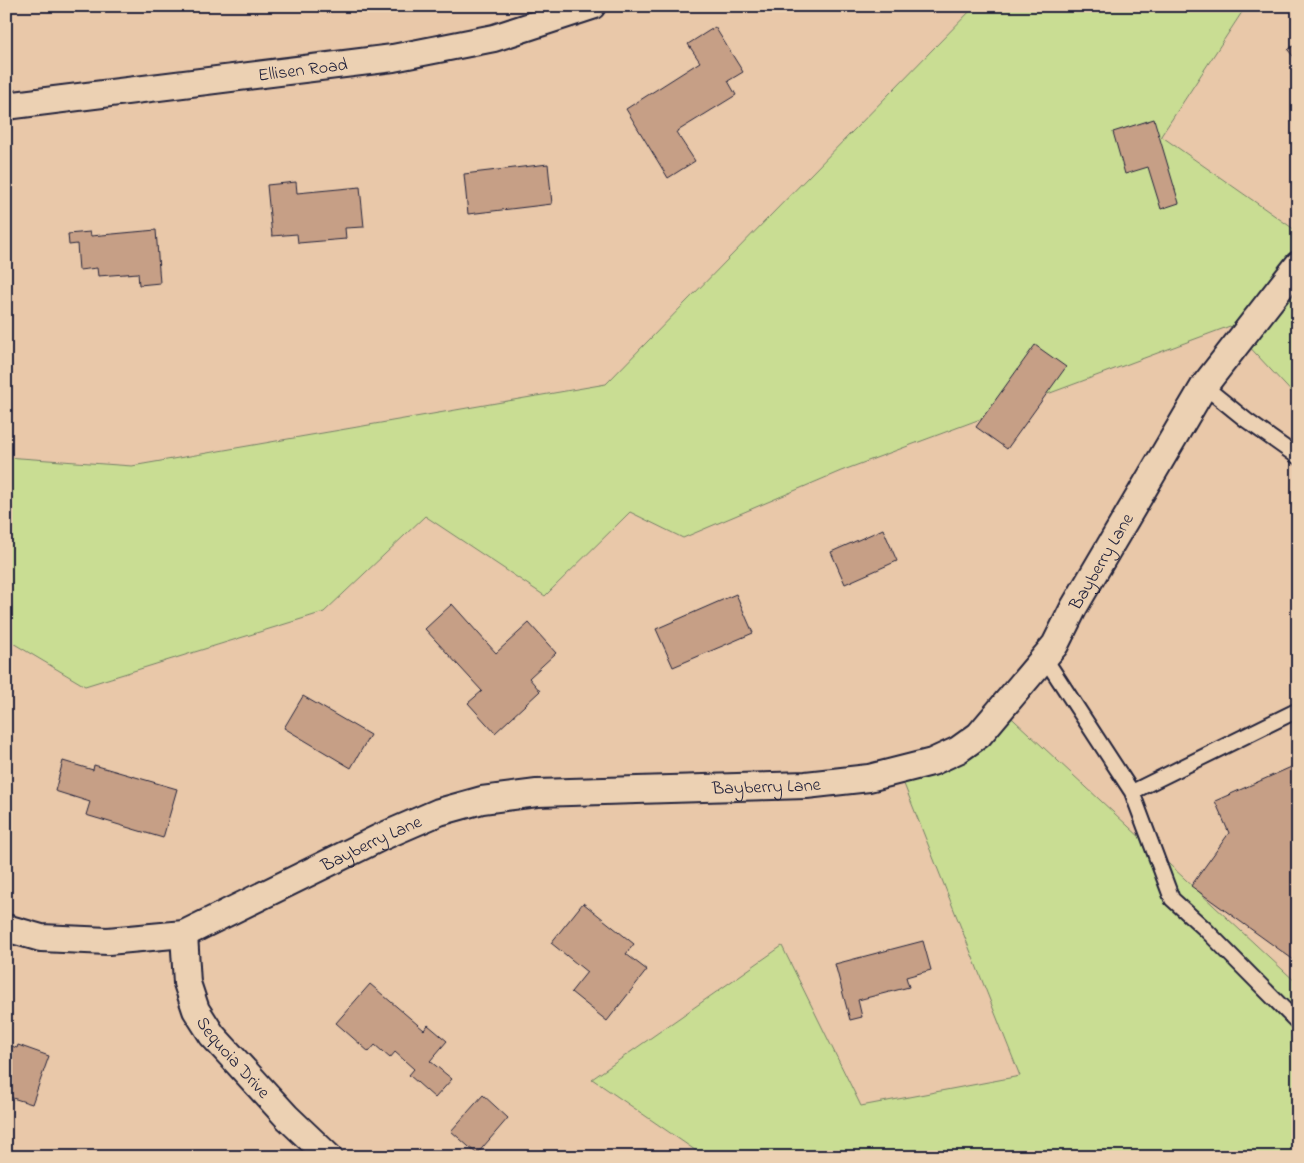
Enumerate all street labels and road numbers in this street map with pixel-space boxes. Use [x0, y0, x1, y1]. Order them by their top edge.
street label: Ellisen Road [257, 53, 349, 90]
street label: Bayberry Lane [1063, 508, 1142, 616]
street label: Bayberry Lane [711, 772, 823, 803]
street label: Bayberry Lane [316, 810, 427, 880]
street label: Sequoia Drive [188, 1012, 276, 1106]

